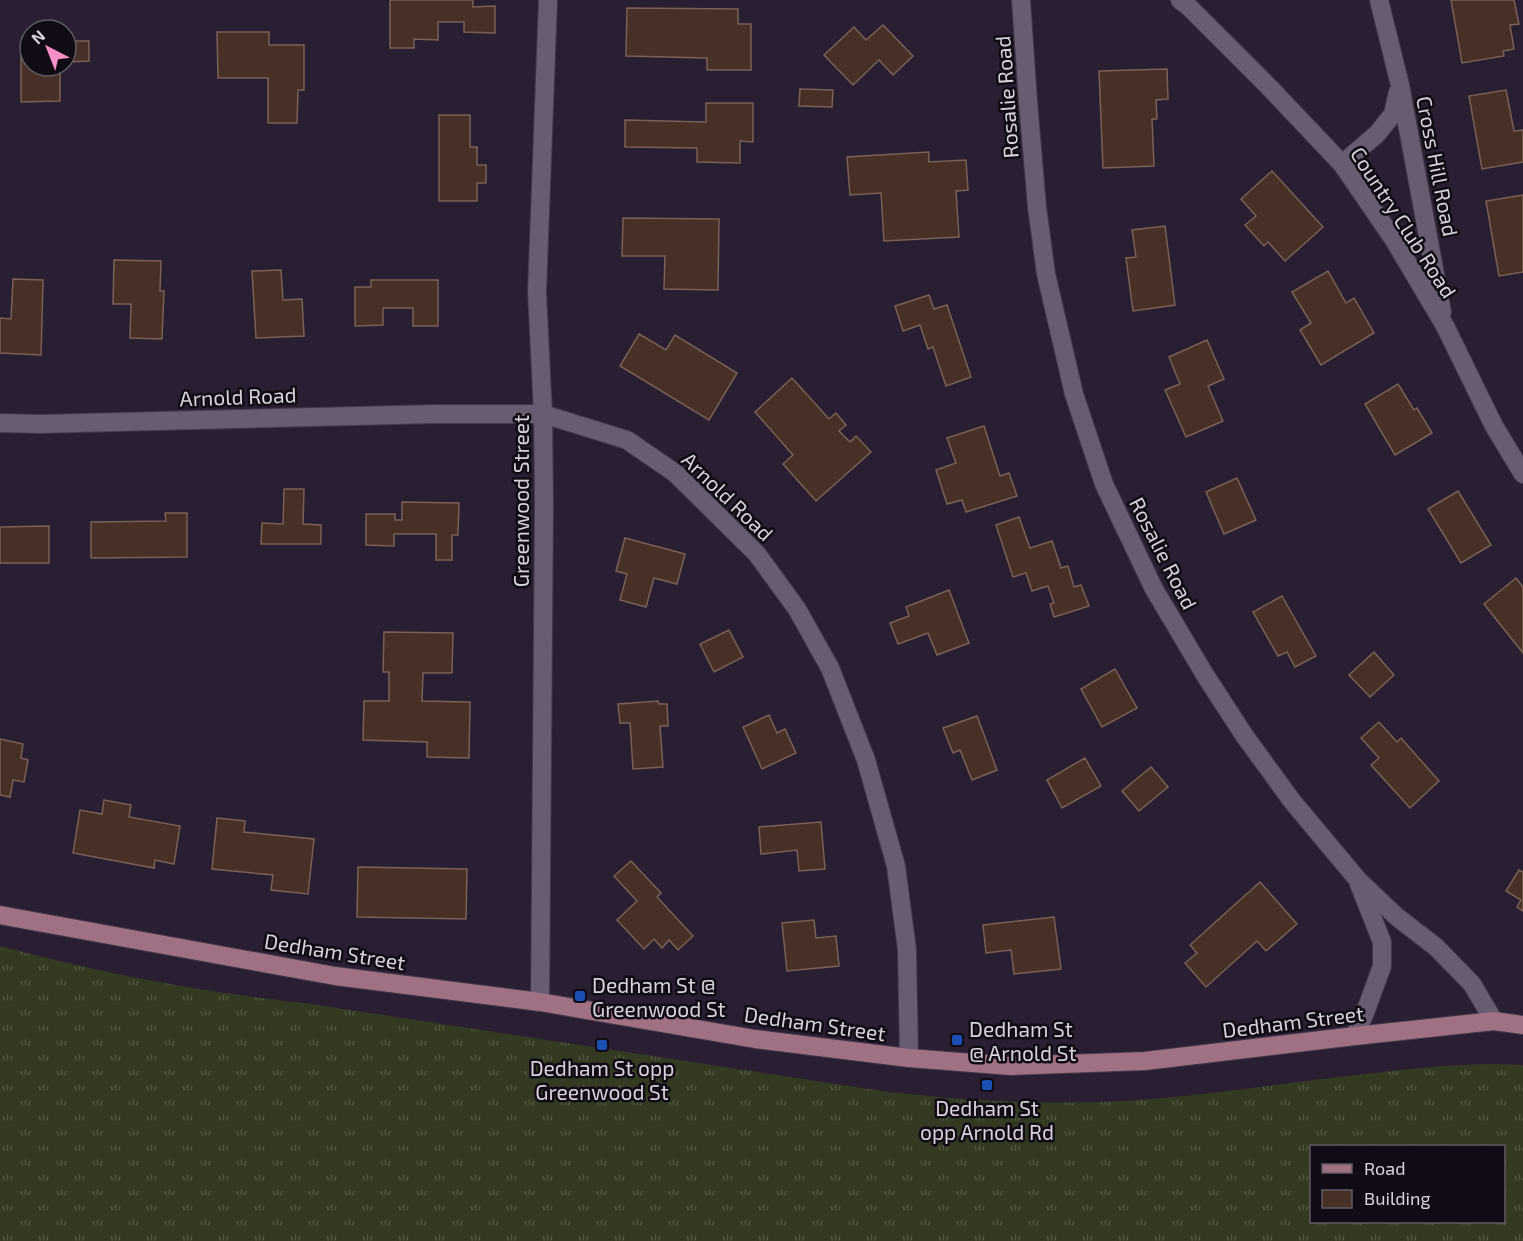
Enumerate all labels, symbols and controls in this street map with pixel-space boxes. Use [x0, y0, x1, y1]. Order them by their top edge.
north arrow [18, 18, 78, 78]
text: N [27, 26, 48, 47]
street label: Rosalie Road [989, 35, 1023, 159]
street label: Cross Hill Road [1412, 94, 1464, 238]
street label: Country Club Road [1346, 142, 1462, 302]
street label: Arnold Road [179, 381, 297, 411]
street label: Greenwood Street [508, 415, 533, 587]
street label: Arnold Road [677, 446, 779, 546]
street label: Rosalie Road [1125, 493, 1203, 613]
street label: Dedham Street [263, 928, 407, 974]
place label: Dedham St @ Greenwood St [592, 972, 726, 1021]
marker: Dedham St @ Greenwood St [573, 989, 587, 1003]
street label: Dedham Street [1221, 1000, 1365, 1042]
street label: Dedham Street [743, 1001, 887, 1045]
place label: Dedham St @ Arnold St [969, 1016, 1076, 1065]
marker: Dedham St @ Arnold St [950, 1033, 964, 1047]
marker: Dedham St opp Greenwood St [595, 1038, 609, 1052]
place label: Dedham St opp Greenwood St [530, 1055, 674, 1104]
marker: Dedham St opp Arnold Rd [980, 1078, 994, 1092]
place label: Dedham St opp Arnold Rd [920, 1095, 1054, 1144]
legend [1310, 1145, 1505, 1223]
text: Road [1364, 1157, 1405, 1179]
text: Building [1364, 1187, 1431, 1209]

